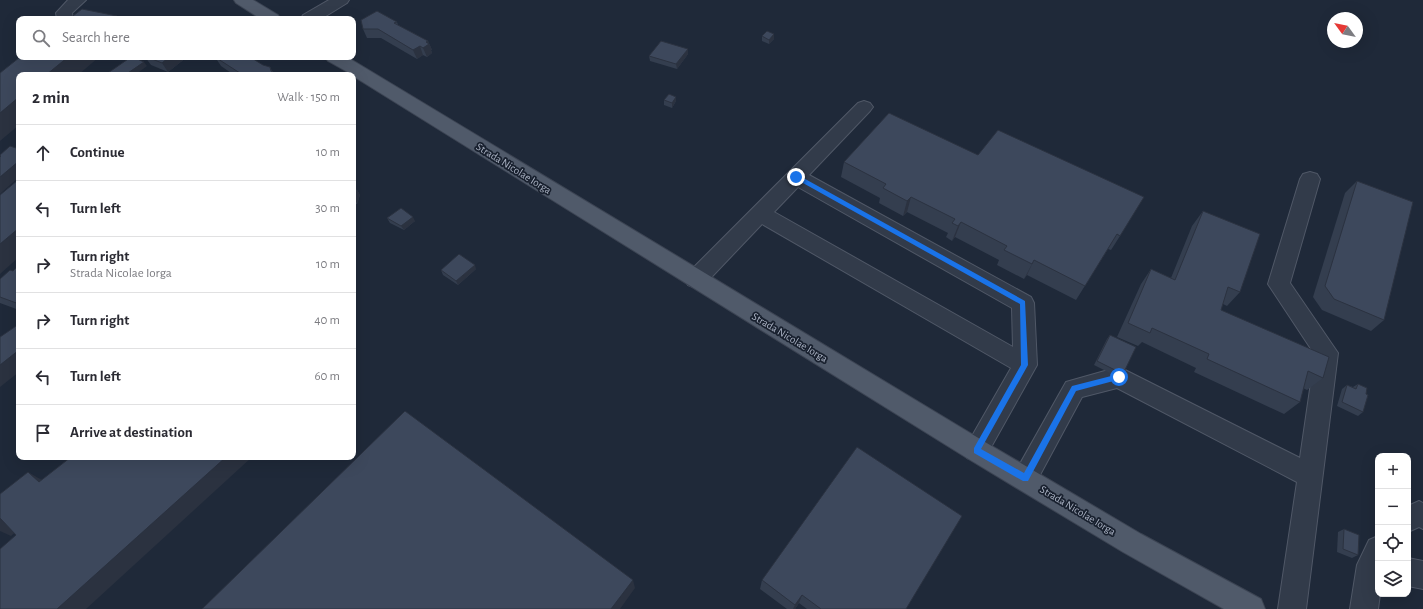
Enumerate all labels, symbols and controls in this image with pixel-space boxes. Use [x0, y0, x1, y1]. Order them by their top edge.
north arrow [1327, 12, 1363, 48]
search box [16, 16, 356, 60]
icon: search [30, 27, 52, 49]
text: Search here [62, 30, 130, 45]
text: 2 min [32, 89, 70, 106]
text: Walk · 150 m [277, 91, 340, 104]
street label: Strada Nicolae Iorga [474, 141, 553, 196]
icon: ahead [32, 142, 54, 164]
text: Continue [70, 145, 125, 160]
text: 10 m [316, 146, 340, 159]
route end [787, 168, 805, 186]
icon: left [32, 198, 54, 220]
text: Turn left [70, 201, 121, 216]
text: 30 m [315, 202, 340, 215]
text: Turn right [70, 249, 129, 264]
icon: right [32, 254, 54, 276]
text: 10 m [316, 258, 340, 271]
text: Strada Nicolae Iorga [70, 267, 172, 280]
icon: right [32, 310, 54, 332]
street label: Strada Nicolae Iorga [750, 311, 830, 364]
text: Turn right [70, 313, 129, 328]
text: 40 m [314, 314, 340, 327]
icon: left [32, 366, 54, 388]
route start [1110, 368, 1128, 386]
text: Turn left [70, 369, 121, 384]
text: 60 m [314, 370, 340, 383]
icon: arrive [32, 422, 54, 444]
text: Arrive at destination [70, 425, 193, 440]
map controls [1375, 453, 1411, 597]
button: + [1375, 453, 1411, 489]
street label: Strada Nicolae Iorga [1038, 484, 1118, 537]
button: − [1375, 489, 1411, 525]
button: locate [1375, 525, 1411, 561]
button: layers [1375, 561, 1411, 597]

